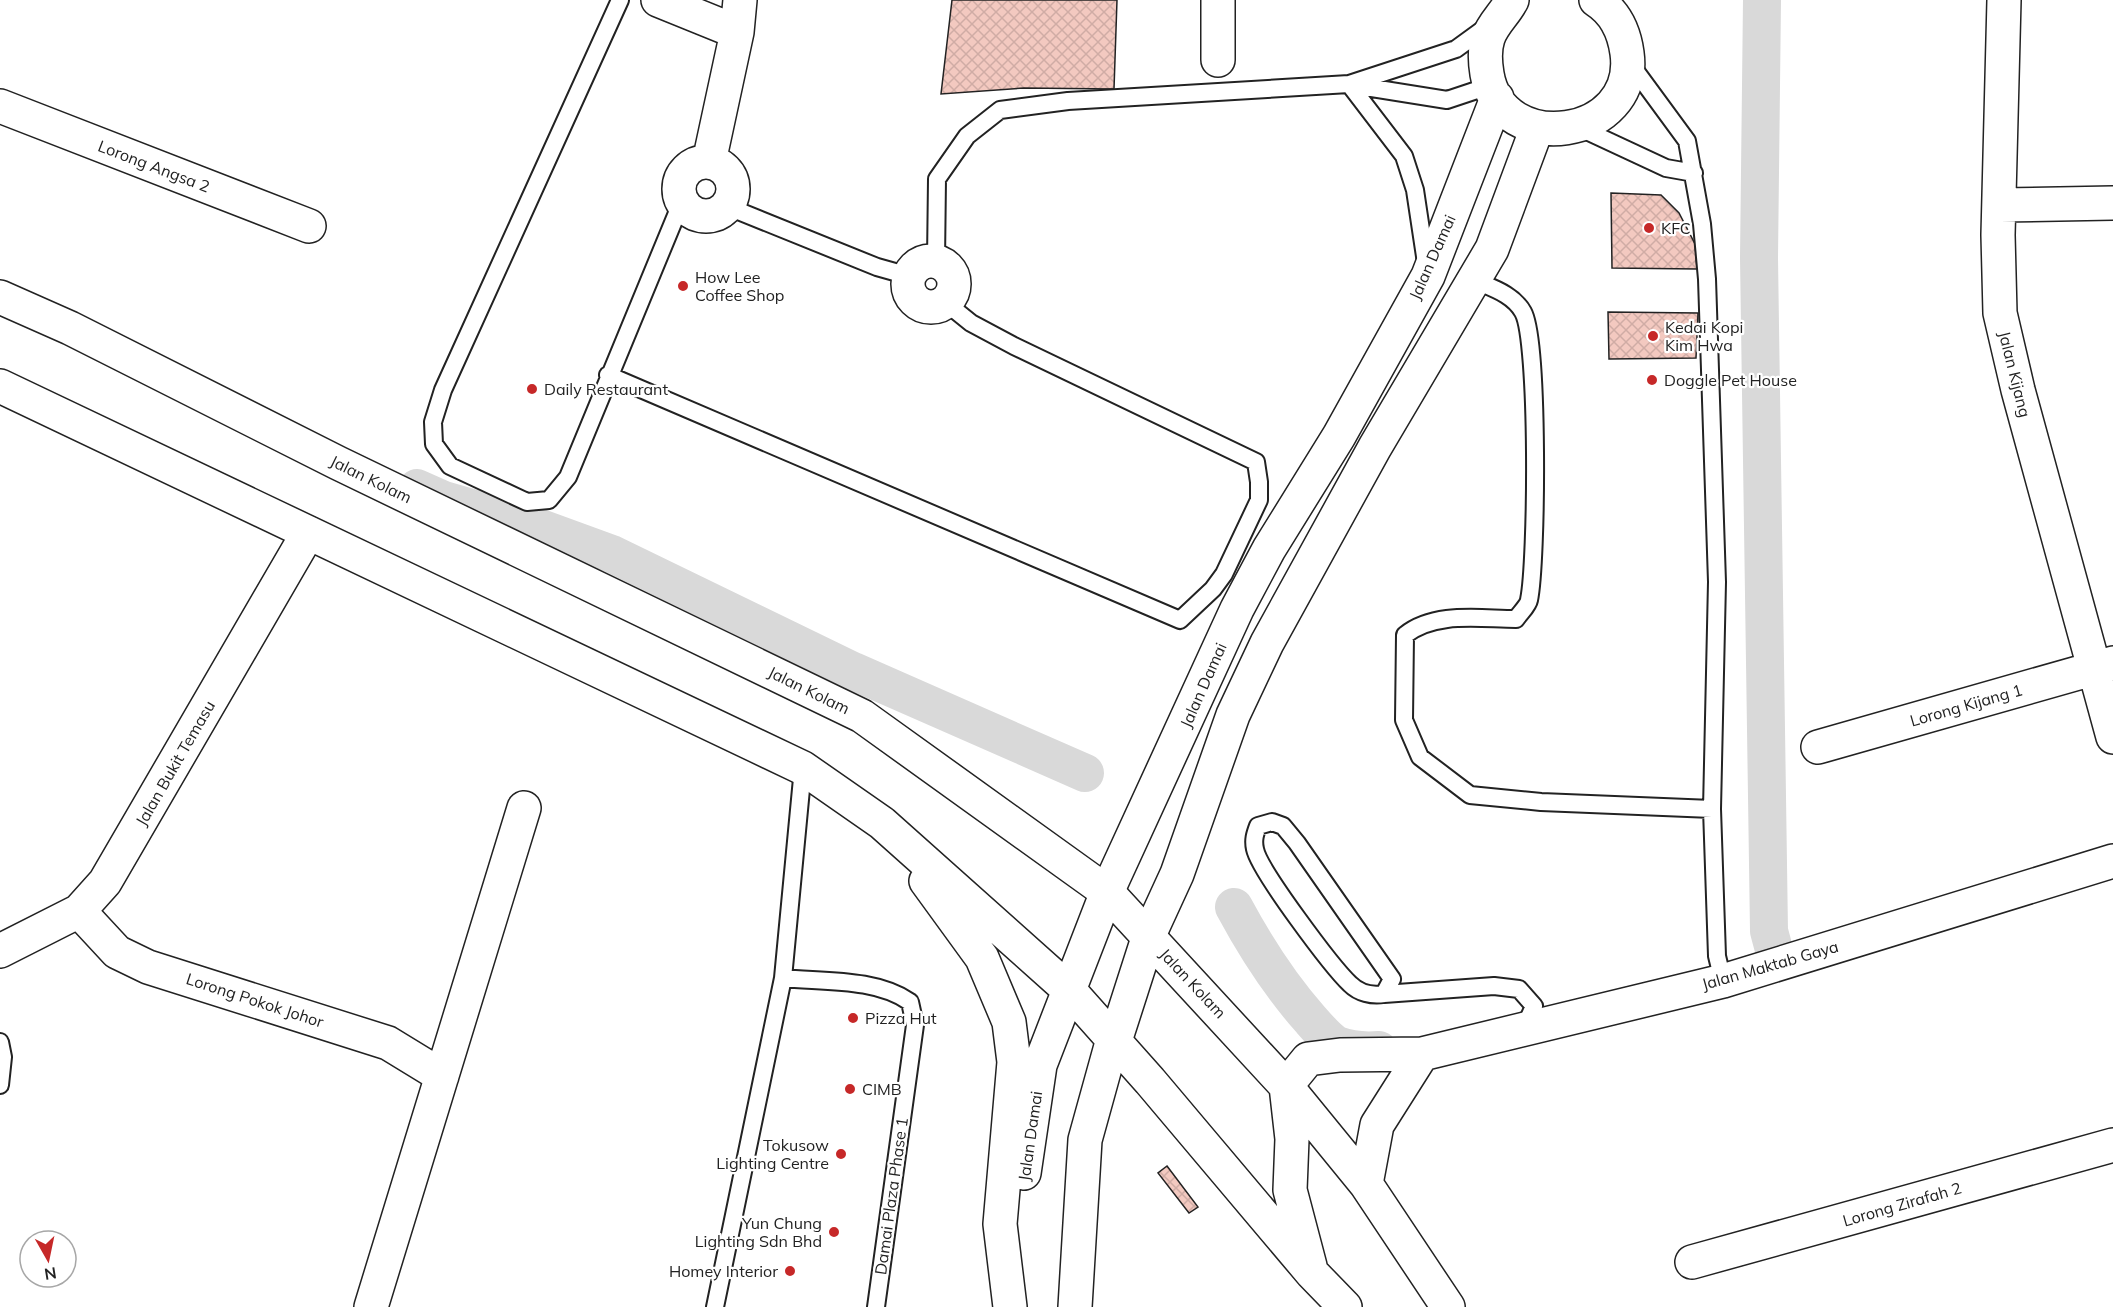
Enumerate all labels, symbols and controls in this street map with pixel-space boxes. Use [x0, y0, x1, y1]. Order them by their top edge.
street label: Lorong Angsa 2 [95, 136, 213, 196]
street label: Jalan Damai [1404, 211, 1460, 303]
place label: KFC [1661, 218, 1691, 238]
marker: KFC [1642, 221, 1656, 235]
place label: How Lee Coffee Shop [695, 267, 784, 305]
marker: How Lee Coffee Shop [676, 279, 690, 293]
place label: Kedai Kopi Kim Hwa [1665, 317, 1743, 355]
marker: Kedai Kopi Kim Hwa [1646, 329, 1660, 343]
street label: Jalan Kijang [1995, 329, 2035, 419]
place label: Doggle Pet House [1664, 370, 1797, 390]
marker: Doggle Pet House [1645, 373, 1659, 387]
place label: Daily Restaurant [544, 379, 668, 399]
marker: Daily Restaurant [525, 382, 539, 396]
street label: Jalan Kolam [327, 451, 415, 507]
street label: Jalan Damai [1175, 639, 1231, 731]
street label: Jalan Kolam [765, 662, 853, 718]
street label: Lorong Kijang 1 [1907, 679, 2025, 731]
street label: Jalan Bukit Temasu [131, 697, 219, 829]
street label: Jalan Maktab Gaya [1699, 936, 1841, 994]
street label: Jalan Kolam [1156, 944, 1230, 1022]
street label: Lorong Pokok Johor [184, 968, 326, 1032]
place label: Pizza Hut [865, 1008, 937, 1028]
marker: Pizza Hut [846, 1011, 860, 1025]
place label: CIMB [862, 1079, 902, 1099]
marker: CIMB [843, 1082, 857, 1096]
street label: Jalan Damai [1014, 1090, 1046, 1182]
street label: Damai Plaza Phase 1 [870, 1116, 912, 1276]
place label: Tokusow Lighting Centre [716, 1135, 829, 1173]
marker: Tokusow Lighting Centre [834, 1147, 848, 1161]
street label: Lorong Zirafah 2 [1840, 1177, 1964, 1231]
place label: Yun Chung Lighting Sdn Bhd [695, 1213, 822, 1251]
marker: Yun Chung Lighting Sdn Bhd [827, 1225, 841, 1239]
north arrow [18, 1229, 78, 1289]
place label: Homey Interior [669, 1261, 778, 1281]
text: N [43, 1263, 58, 1285]
marker: Homey Interior [783, 1264, 797, 1278]

